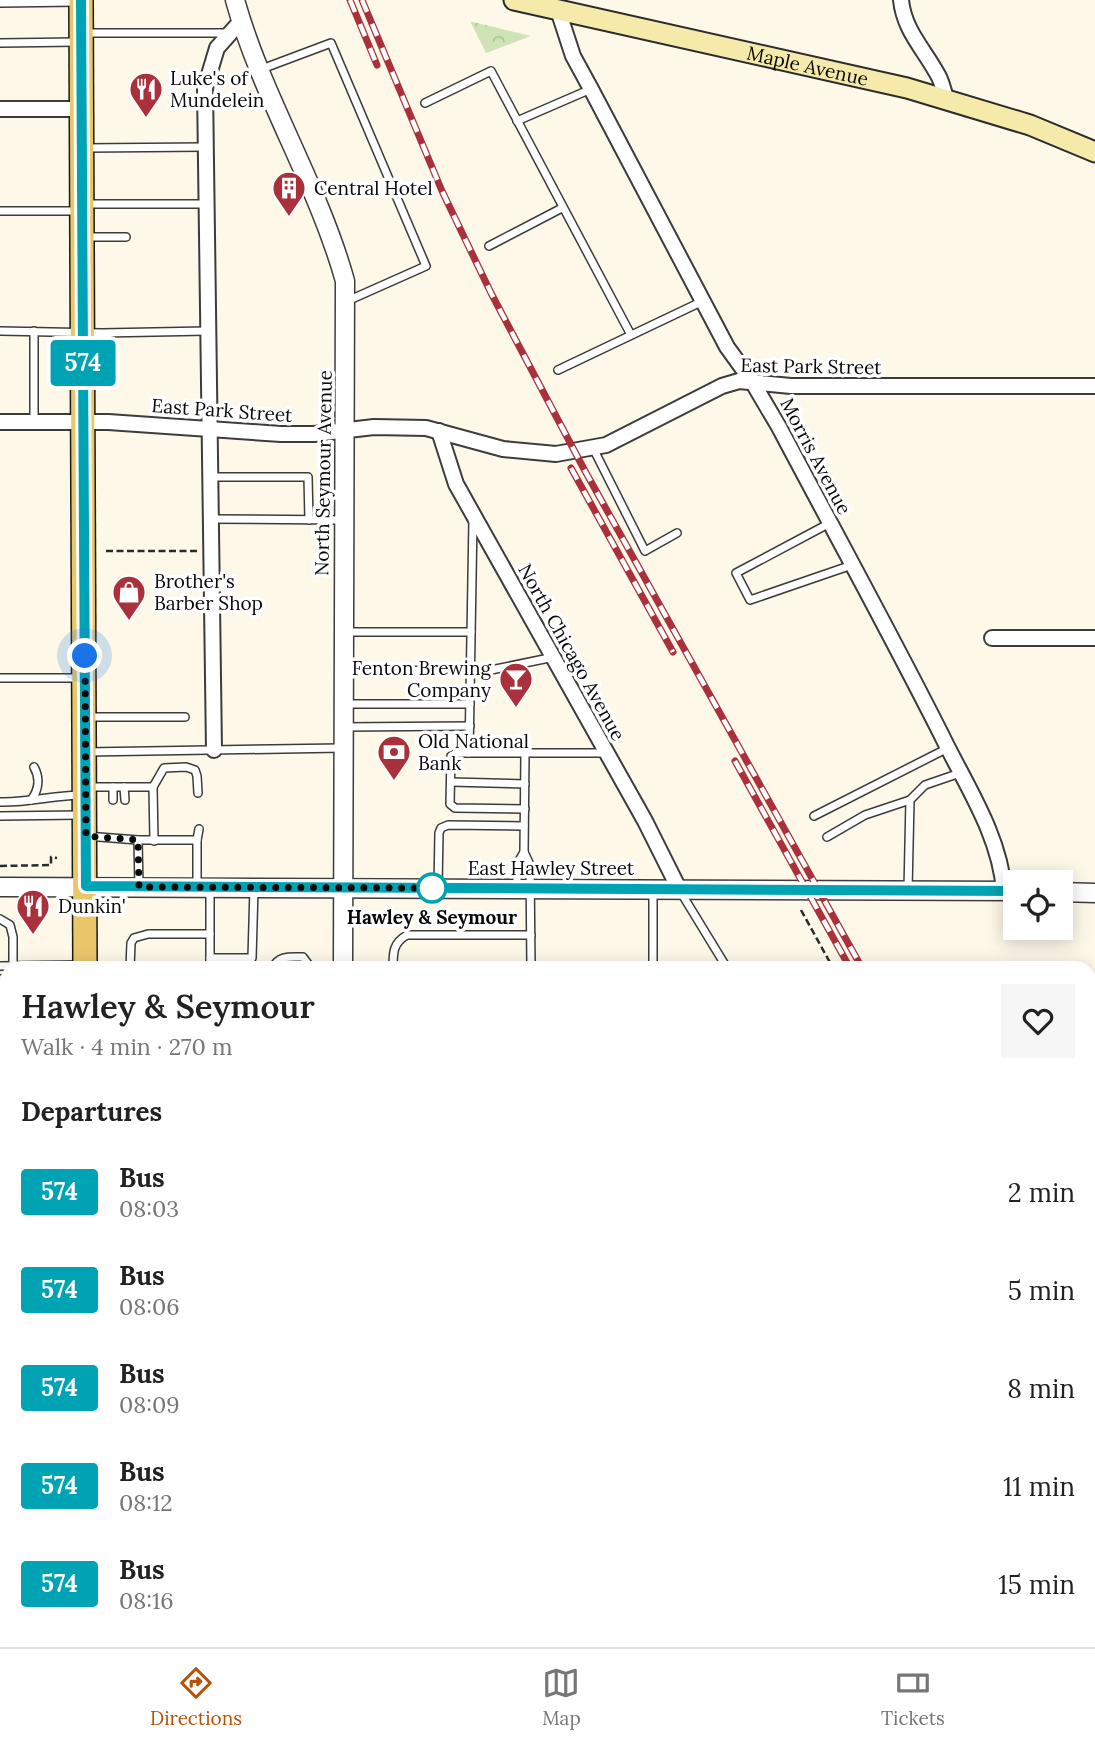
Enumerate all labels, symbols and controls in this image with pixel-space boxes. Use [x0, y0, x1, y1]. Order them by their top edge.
street label: Maple Avenue [745, 41, 871, 91]
place label: Luke's of Mundelein [170, 66, 264, 112]
restaurant icon: Luke's of Mundelein [127, 70, 165, 119]
building icon: Central Hotel [270, 169, 308, 218]
place label: Central Hotel [314, 176, 433, 200]
line badge: 574 [43, 340, 123, 386]
text: 574 [65, 347, 101, 378]
street label: East Park Street [740, 353, 882, 379]
street label: North Seymour Avenue [309, 370, 337, 576]
street label: East Park Street [151, 393, 294, 427]
street label: Morris Avenue [775, 394, 857, 518]
street label: North Chicago Avenue [513, 559, 631, 745]
place label: Brother's Barber Shop [154, 569, 263, 615]
shop icon: Brother's Barber Shop [110, 573, 148, 622]
your location [67, 638, 102, 673]
place label: Fenton Brewing Company [352, 656, 491, 702]
bar icon: Fenton Brewing Company [497, 660, 535, 709]
place label: Old National Bank [418, 729, 529, 775]
bank icon: Old National Bank [375, 733, 413, 782]
street label: East Hawley Street [468, 856, 635, 880]
map controls [1003, 870, 1073, 940]
button: locate [1003, 870, 1073, 940]
marker: Hawley & Seymour [417, 873, 447, 903]
restaurant icon: Dunkin' [14, 887, 52, 936]
place label: Dunkin' [58, 894, 126, 918]
place label: Hawley & Seymour [347, 905, 517, 929]
button: heart [1001, 984, 1075, 1058]
text: Hawley & Seymour [21, 985, 315, 1027]
text: Walk · 4 min · 270 m [21, 1032, 233, 1061]
text: Departures [21, 1095, 162, 1128]
text: Bus [119, 1161, 165, 1194]
text: 574 [41, 1176, 78, 1207]
text: 2 min [1008, 1176, 1075, 1209]
text: 08:03 [119, 1194, 179, 1223]
text: Bus [119, 1259, 165, 1292]
text: 574 [41, 1274, 78, 1305]
text: 5 min [1008, 1274, 1075, 1307]
text: 08:06 [119, 1292, 180, 1321]
text: Bus [119, 1357, 165, 1390]
text: 574 [41, 1372, 78, 1403]
text: 8 min [1007, 1372, 1075, 1405]
text: 08:09 [119, 1390, 180, 1419]
text: Bus [119, 1455, 165, 1488]
text: 574 [41, 1470, 78, 1501]
text: 11 min [1003, 1470, 1075, 1503]
text: 08:12 [119, 1488, 173, 1517]
text: Bus [119, 1553, 165, 1586]
text: 574 [41, 1568, 78, 1599]
text: 15 min [998, 1568, 1075, 1601]
text: 08:16 [119, 1586, 174, 1615]
tab: Directions [150, 1664, 242, 1730]
tab: Map [542, 1664, 581, 1730]
tab: Tickets [881, 1664, 945, 1730]

